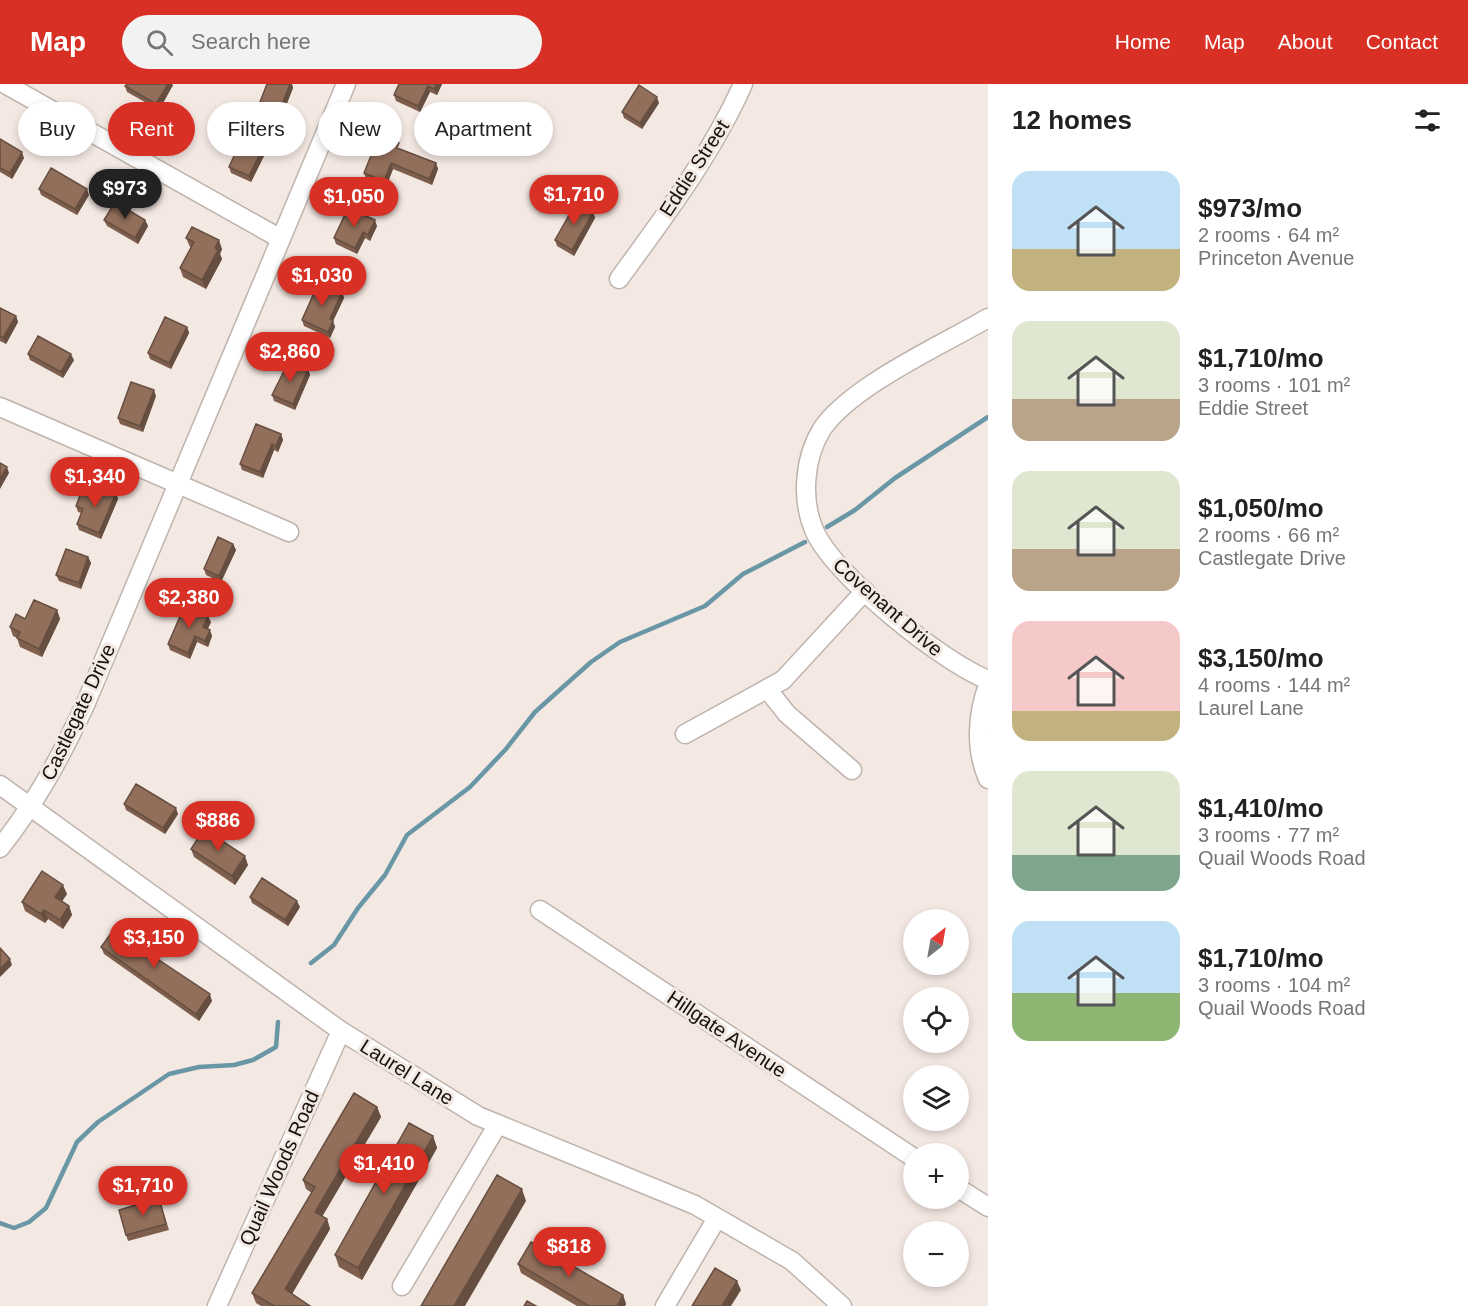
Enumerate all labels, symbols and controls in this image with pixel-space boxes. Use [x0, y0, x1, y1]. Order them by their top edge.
search box [122, 15, 542, 69]
text: Map [30, 26, 86, 57]
icon: search [143, 26, 176, 59]
text: Search here [191, 29, 311, 54]
text: Home [1115, 30, 1171, 53]
text: Map [1204, 30, 1245, 53]
text: About [1278, 30, 1333, 53]
text: Contact [1366, 30, 1438, 53]
chip: Buy [18, 102, 96, 156]
chip: Rent [108, 102, 195, 156]
chip: Filters [207, 102, 306, 156]
chip: New [318, 102, 402, 156]
chip: Apartment [414, 102, 553, 156]
icon: filters [1411, 104, 1444, 137]
text: 12 homes [1012, 105, 1132, 135]
street label: Eddie Street [655, 115, 733, 220]
pin: $973 [89, 169, 161, 220]
pin: $1,710 [525, 175, 623, 226]
text: $973 [103, 177, 147, 199]
pin: $1,050 [305, 177, 403, 228]
text: $1,710 [543, 183, 605, 205]
text: $1,050 [323, 185, 385, 207]
text: $973/mo [1198, 193, 1302, 223]
icon: home [1060, 195, 1132, 267]
text: 2 rooms · 64 m² [1198, 224, 1339, 246]
text: Princeton Avenue [1198, 247, 1354, 269]
pin: $1,030 [273, 256, 371, 307]
text: $1,030 [291, 264, 353, 286]
pin: $2,860 [241, 332, 339, 383]
text: $2,860 [259, 340, 321, 362]
text: $1,710/mo [1198, 343, 1324, 373]
icon: home [1060, 345, 1132, 417]
text: 3 rooms · 101 m² [1198, 374, 1350, 396]
text: Eddie Street [1198, 397, 1308, 419]
pin: $1,340 [46, 457, 144, 508]
text: $1,340 [64, 465, 126, 487]
text: $1,050/mo [1198, 493, 1324, 523]
icon: home [1060, 495, 1132, 567]
text: 2 rooms · 66 m² [1198, 524, 1339, 546]
text: Castlegate Drive [1198, 547, 1346, 569]
street label: Covenant Drive [829, 553, 947, 661]
pin: $2,380 [140, 578, 238, 629]
text: $2,380 [158, 586, 220, 608]
street label: Castlegate Drive [37, 640, 119, 784]
text: $3,150/mo [1198, 643, 1324, 673]
icon: home [1060, 645, 1132, 717]
text: 4 rooms · 144 m² [1198, 674, 1350, 696]
text: Laurel Lane [1198, 697, 1304, 719]
text: $1,410/mo [1198, 793, 1324, 823]
icon: home [1060, 795, 1132, 867]
pin: $886 [182, 801, 254, 852]
text: $886 [196, 809, 240, 831]
text: 3 rooms · 77 m² [1198, 824, 1339, 846]
text: Quail Woods Road [1198, 847, 1366, 869]
north arrow [903, 909, 969, 975]
map controls [903, 909, 969, 1287]
pin: $3,150 [105, 918, 203, 969]
text: $3,150 [123, 926, 185, 948]
text: $1,710/mo [1198, 943, 1324, 973]
icon: home [1060, 945, 1132, 1017]
text: 3 rooms · 104 m² [1198, 974, 1350, 996]
street label: Hillgate Avenue [663, 986, 791, 1082]
button: locate [903, 987, 969, 1053]
text: Quail Woods Road [1198, 997, 1366, 1019]
street label: Laurel Lane [356, 1035, 458, 1109]
button: layers [903, 1065, 969, 1131]
street label: Quail Woods Road [235, 1087, 323, 1249]
button: + [903, 1143, 969, 1209]
pin: $1,410 [335, 1144, 433, 1195]
text: $1,410 [353, 1152, 415, 1174]
pin: $1,710 [94, 1166, 192, 1217]
text: $1,710 [112, 1174, 174, 1196]
button: − [903, 1221, 969, 1287]
pin: $818 [533, 1227, 605, 1278]
text: $818 [547, 1235, 591, 1257]

